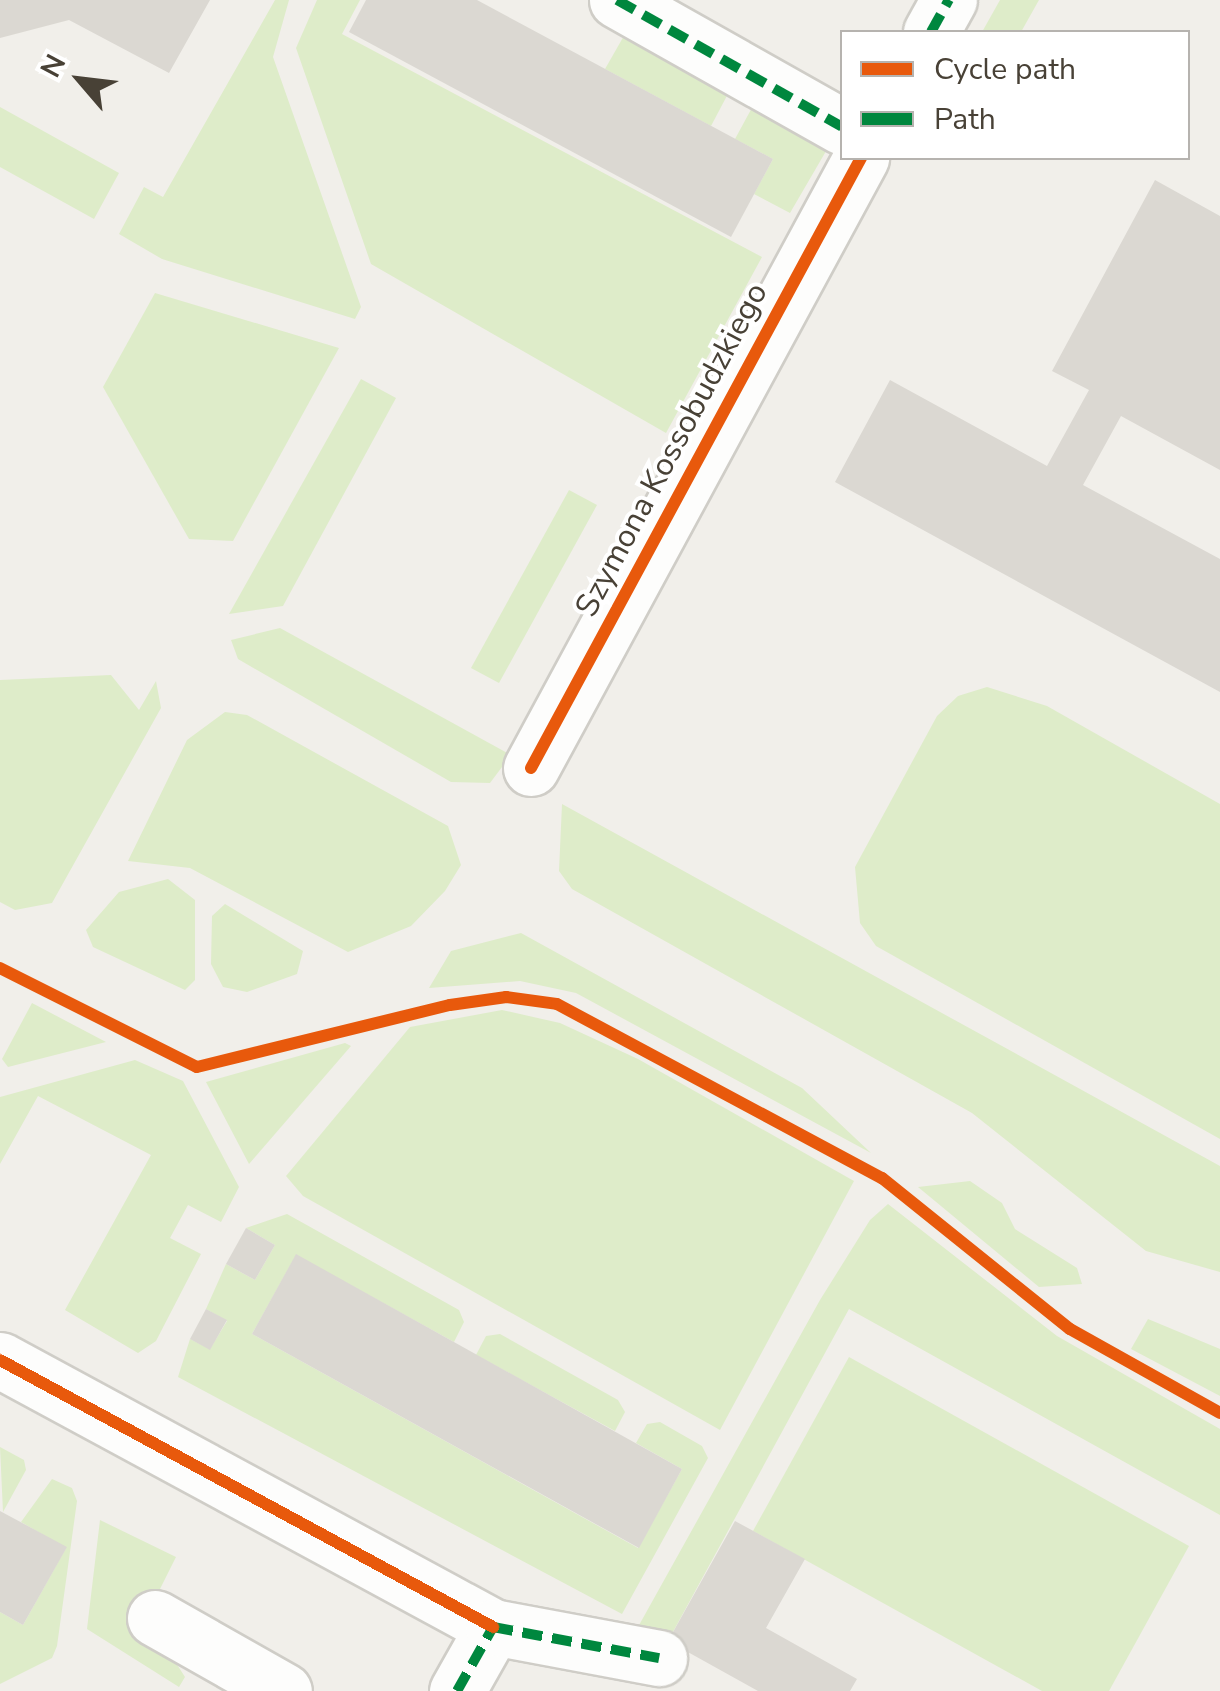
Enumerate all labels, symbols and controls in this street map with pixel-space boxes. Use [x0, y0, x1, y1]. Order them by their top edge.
north arrow [30, 30, 130, 130]
legend [840, 30, 1190, 160]
text: N [32, 48, 75, 84]
text: Cycle path [934, 49, 1076, 90]
text: Path [934, 99, 996, 140]
street label: Szymona Kossobudzkiego [568, 277, 776, 623]

